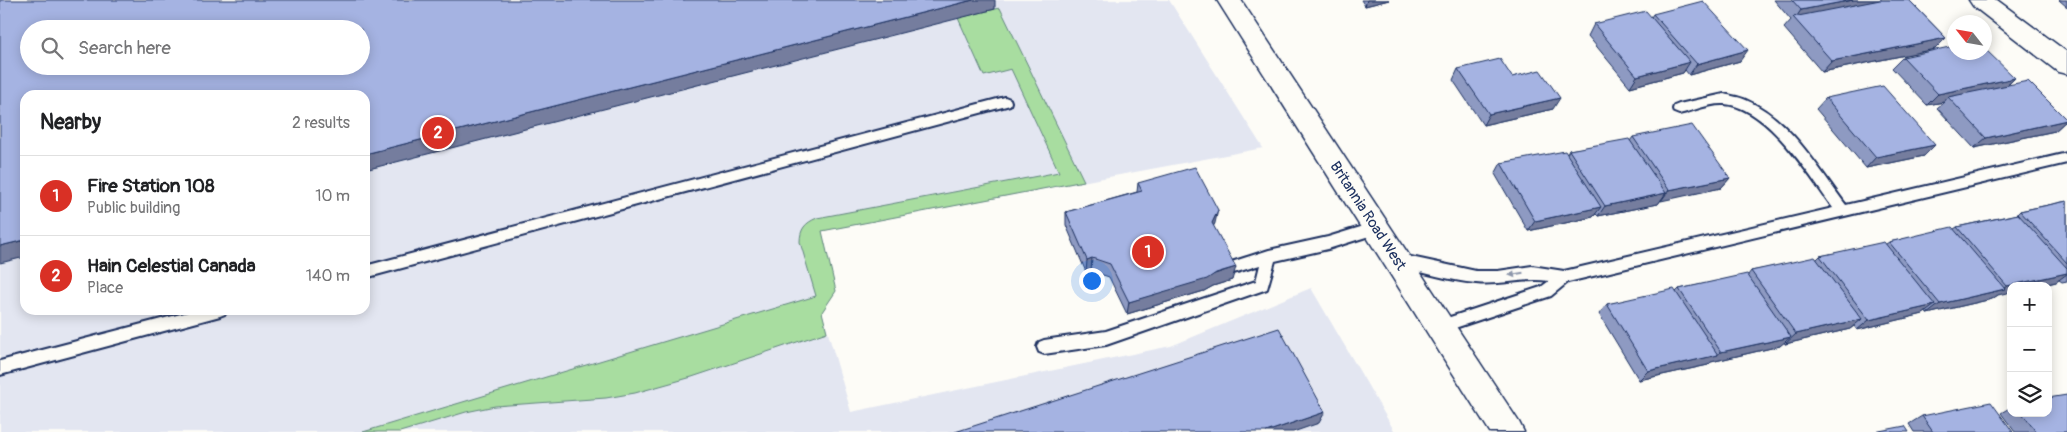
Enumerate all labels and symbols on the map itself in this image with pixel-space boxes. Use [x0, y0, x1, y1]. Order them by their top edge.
north arrow [1947, 15, 1992, 60]
pin: 2 [422, 114, 454, 152]
street label: Britannia Road West [1326, 158, 1411, 275]
pin: 1 [1132, 233, 1164, 271]
your location [1079, 268, 1105, 294]
one-way arrow [1508, 271, 1524, 279]

